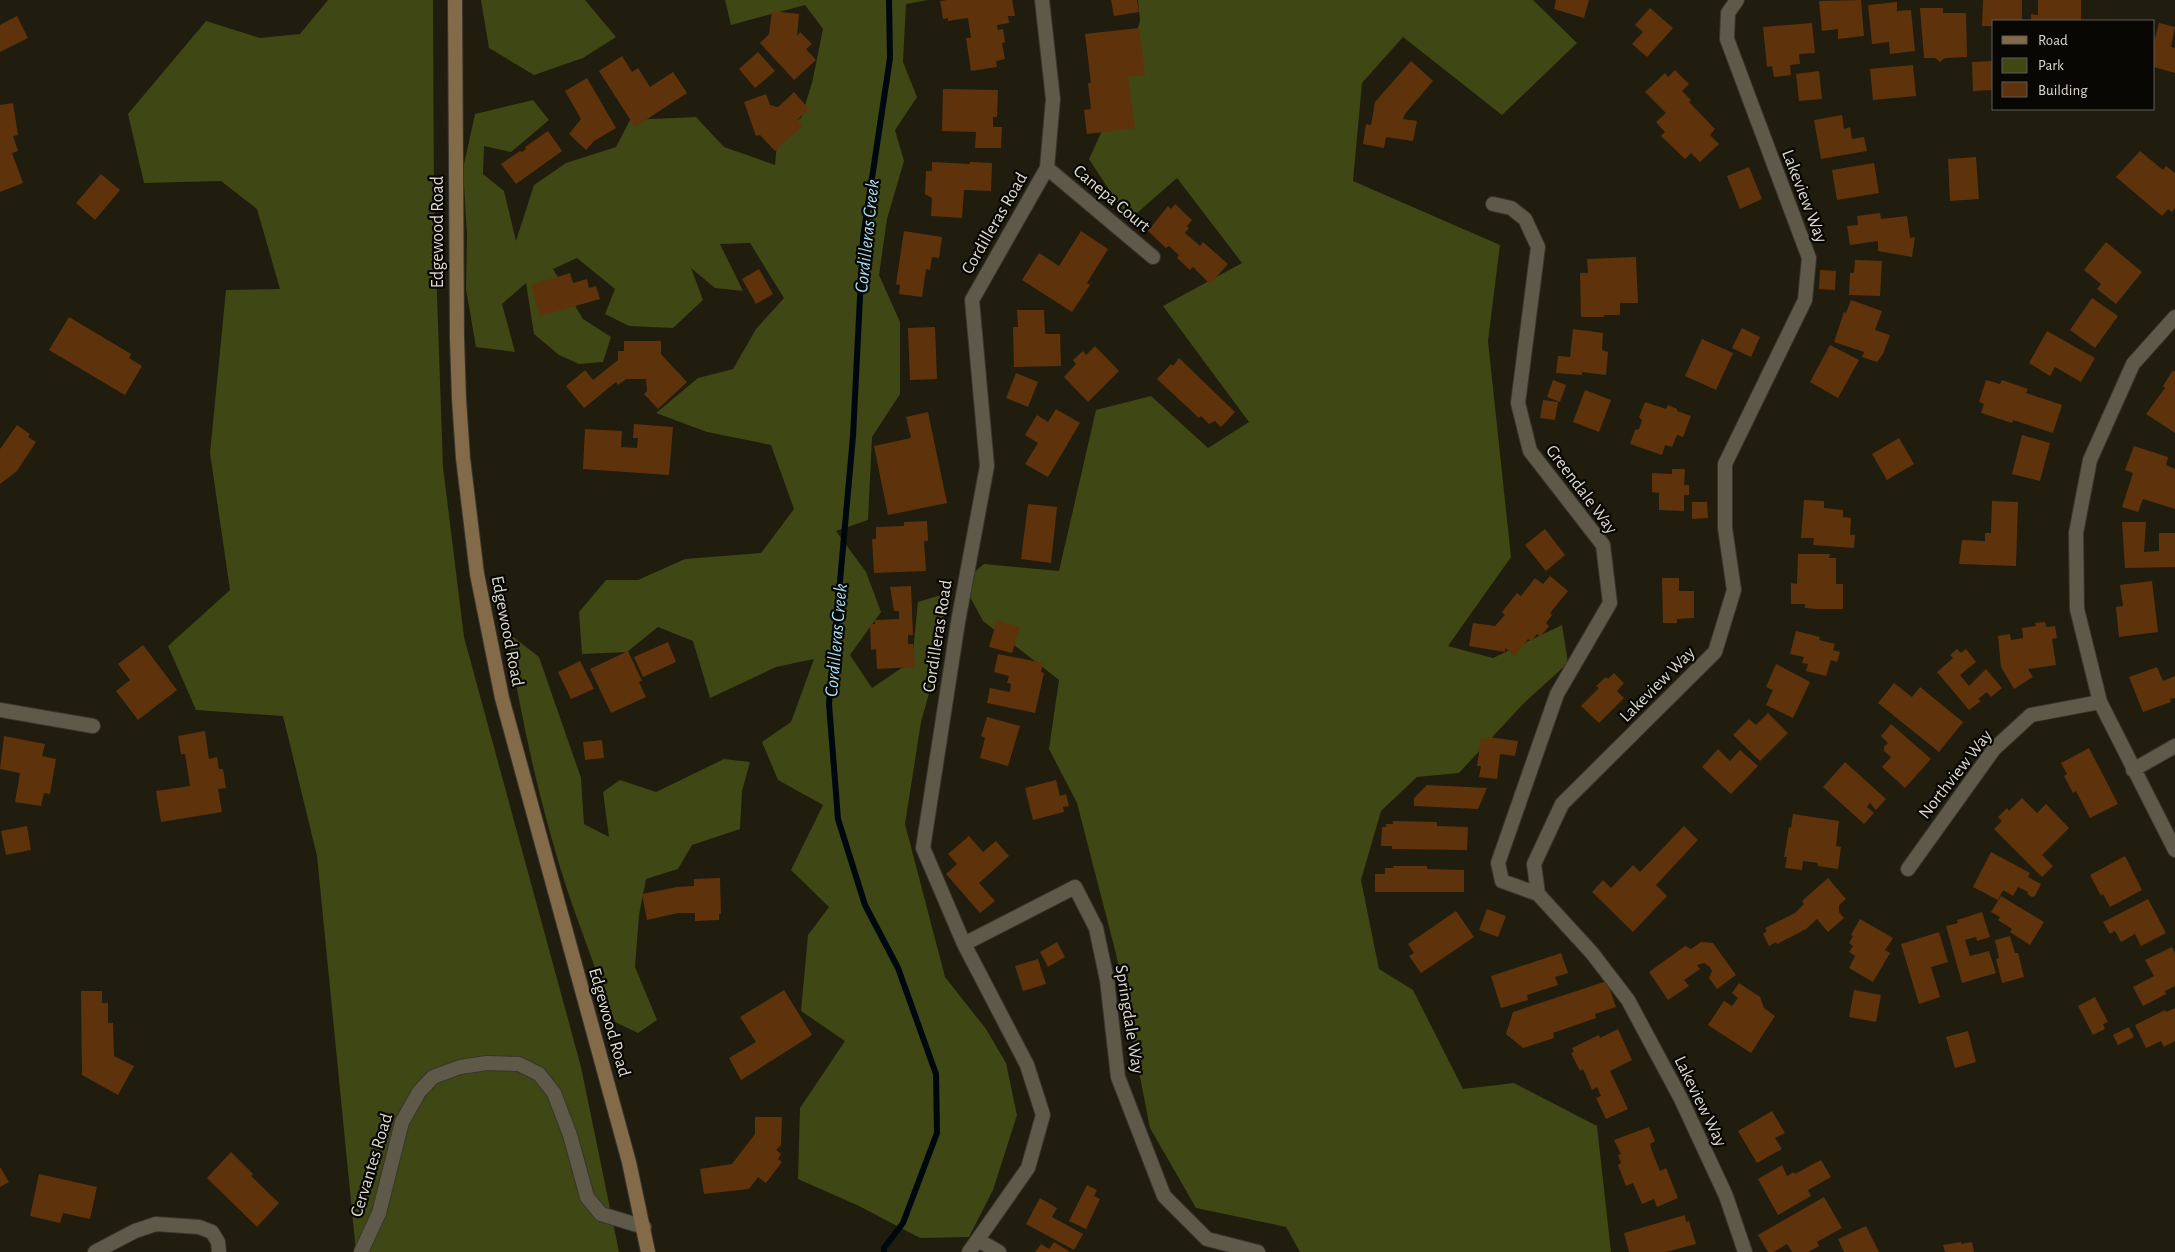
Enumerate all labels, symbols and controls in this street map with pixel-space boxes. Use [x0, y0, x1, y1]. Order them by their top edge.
legend [1992, 20, 2155, 110]
text: Road [2038, 33, 2068, 48]
text: Park [2038, 58, 2064, 73]
text: Building [2038, 83, 2088, 98]
street label: Lakeview Way [1778, 147, 1830, 246]
street label: Canepa Court [1070, 162, 1153, 236]
street label: Cordilleras Road [959, 170, 1031, 277]
street label: Edgewood Road [429, 176, 447, 288]
water label: Cordilleras Creek [852, 178, 883, 294]
street label: Greendale Way [1542, 442, 1621, 538]
street label: Edgewood Road [487, 574, 527, 688]
street label: Cordilleras Road [920, 579, 956, 694]
water label: Cordilleras Creek [822, 582, 851, 698]
street label: Lakeview Way [1617, 643, 1699, 726]
street label: Northview Way [1916, 727, 1996, 822]
street label: Springdale Way [1112, 963, 1147, 1075]
street label: Edgewood Road [585, 966, 633, 1079]
street label: Lakeview Way [1670, 1053, 1730, 1150]
street label: Cervantes Road [348, 1111, 396, 1219]

